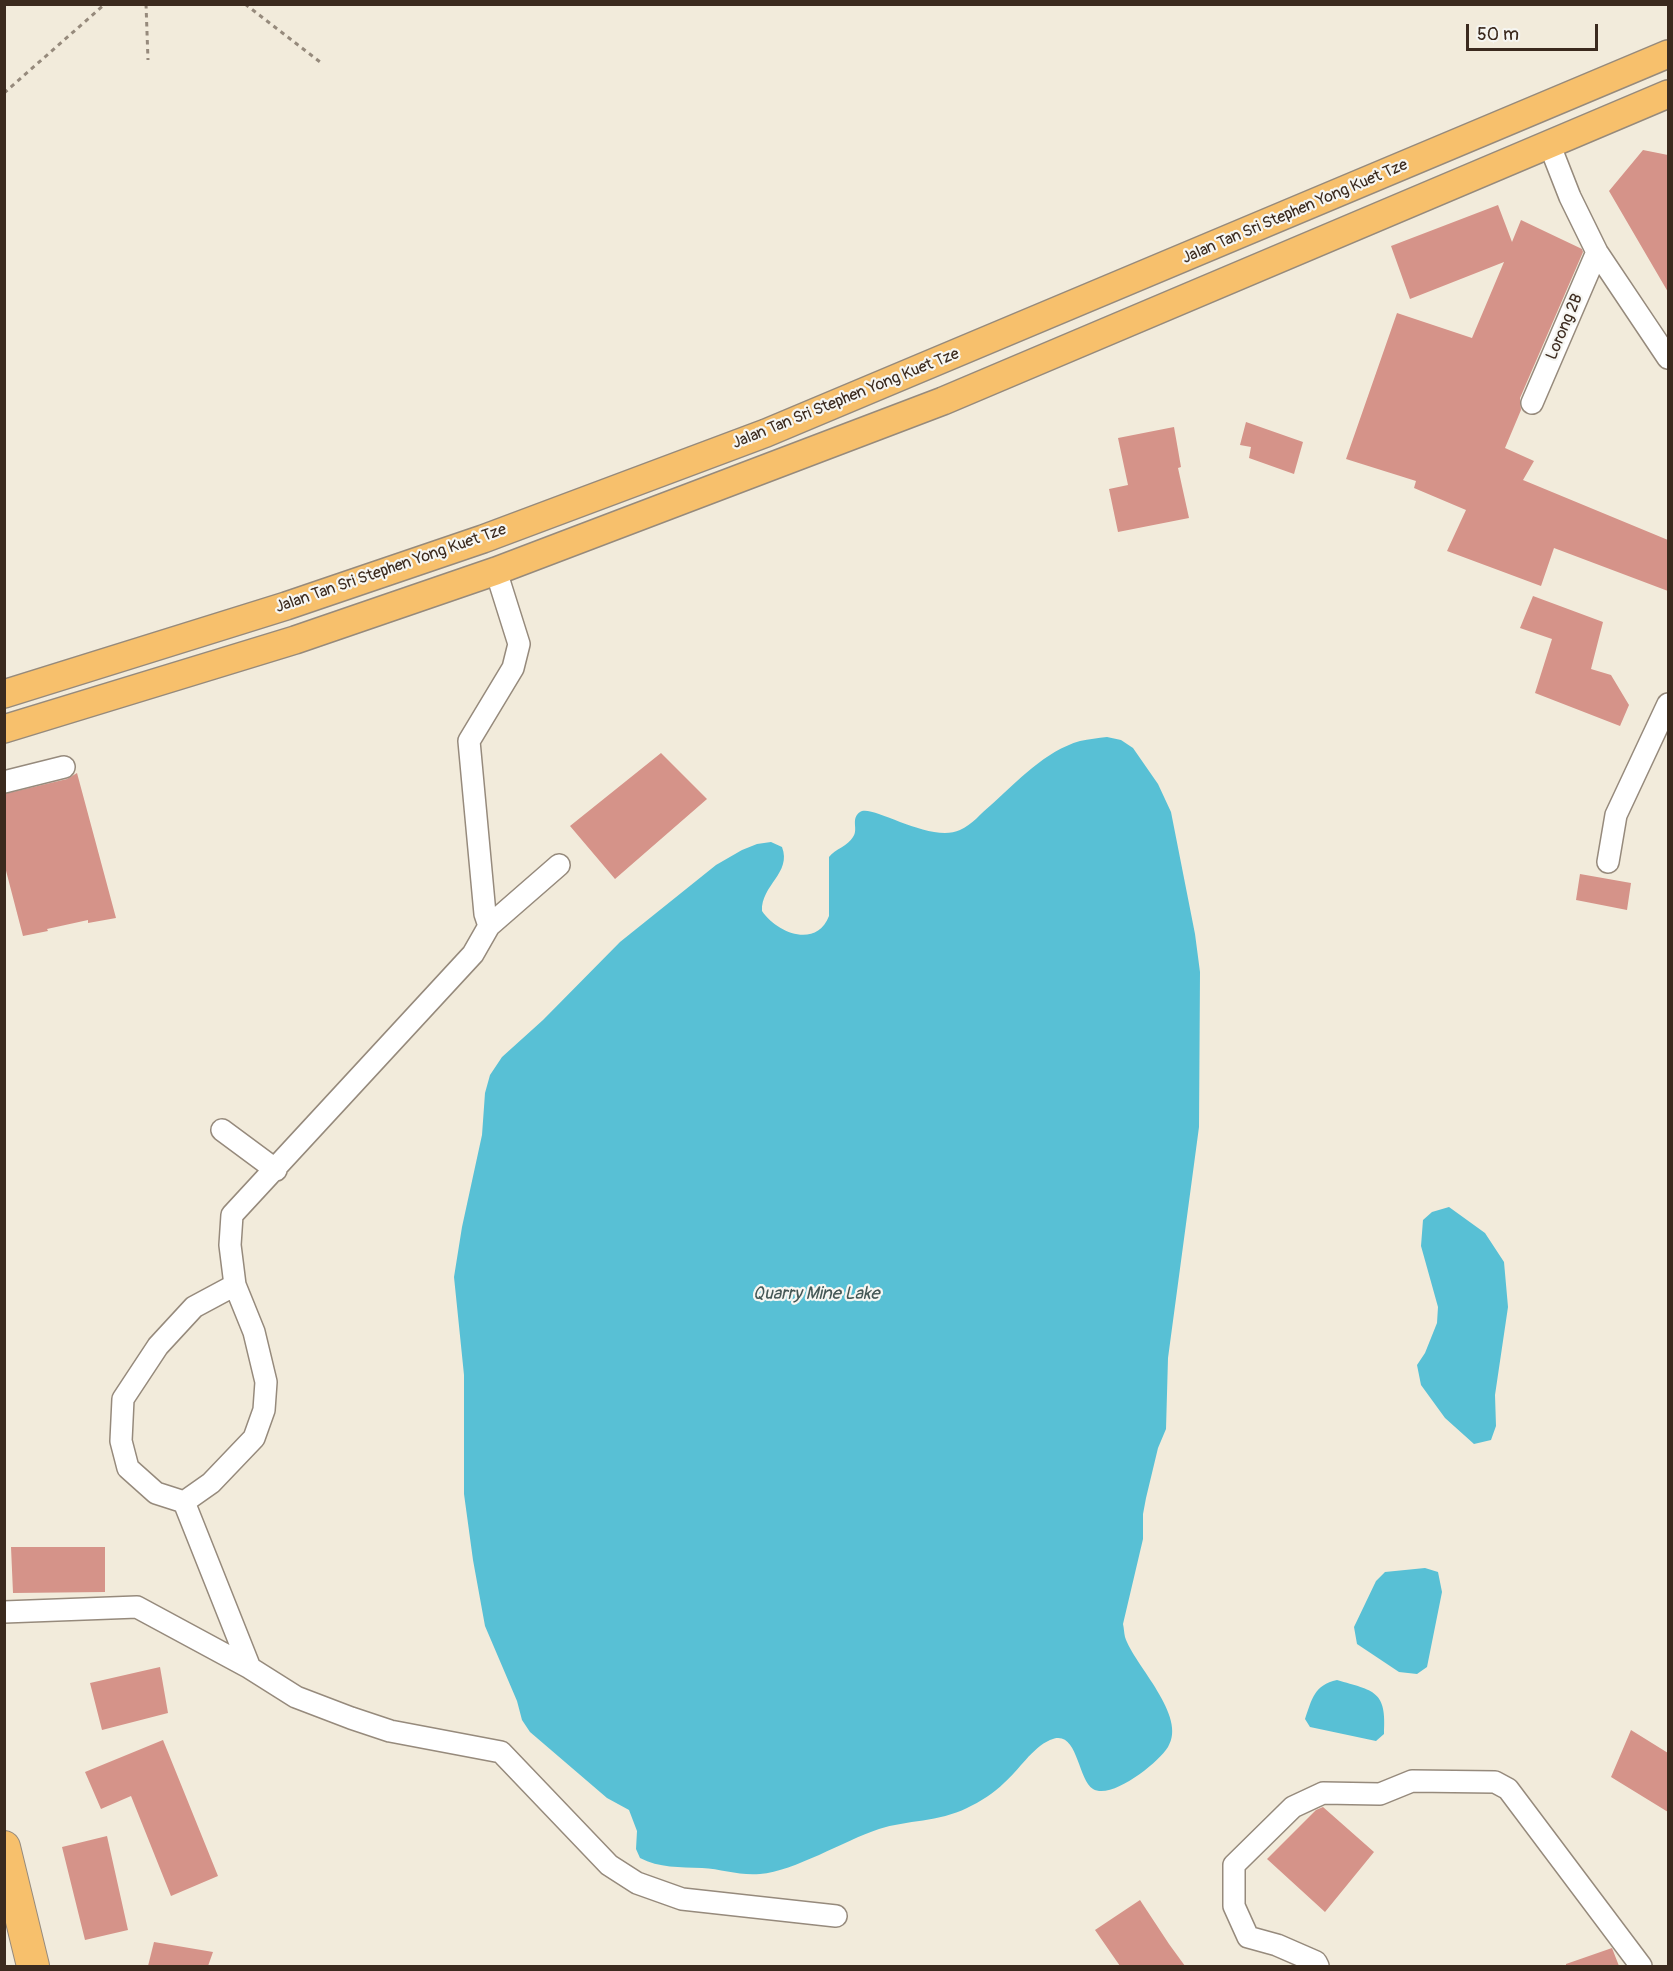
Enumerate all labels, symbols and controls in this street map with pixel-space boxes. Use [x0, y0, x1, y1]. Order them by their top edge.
scale bar [1469, 12, 1601, 50]
text: 50 m [1477, 23, 1519, 46]
street label: Jalan Tan Sri Stephen Yong Kuet Tze [1179, 156, 1411, 268]
street label: Lorong 2B [1542, 291, 1588, 363]
street label: Jalan Tan Sri Stephen Yong Kuet Tze [730, 345, 962, 453]
street label: Jalan Tan Sri Stephen Yong Kuet Tze [273, 520, 509, 618]
water label: Quarry Mine Lake [753, 1283, 879, 1305]

